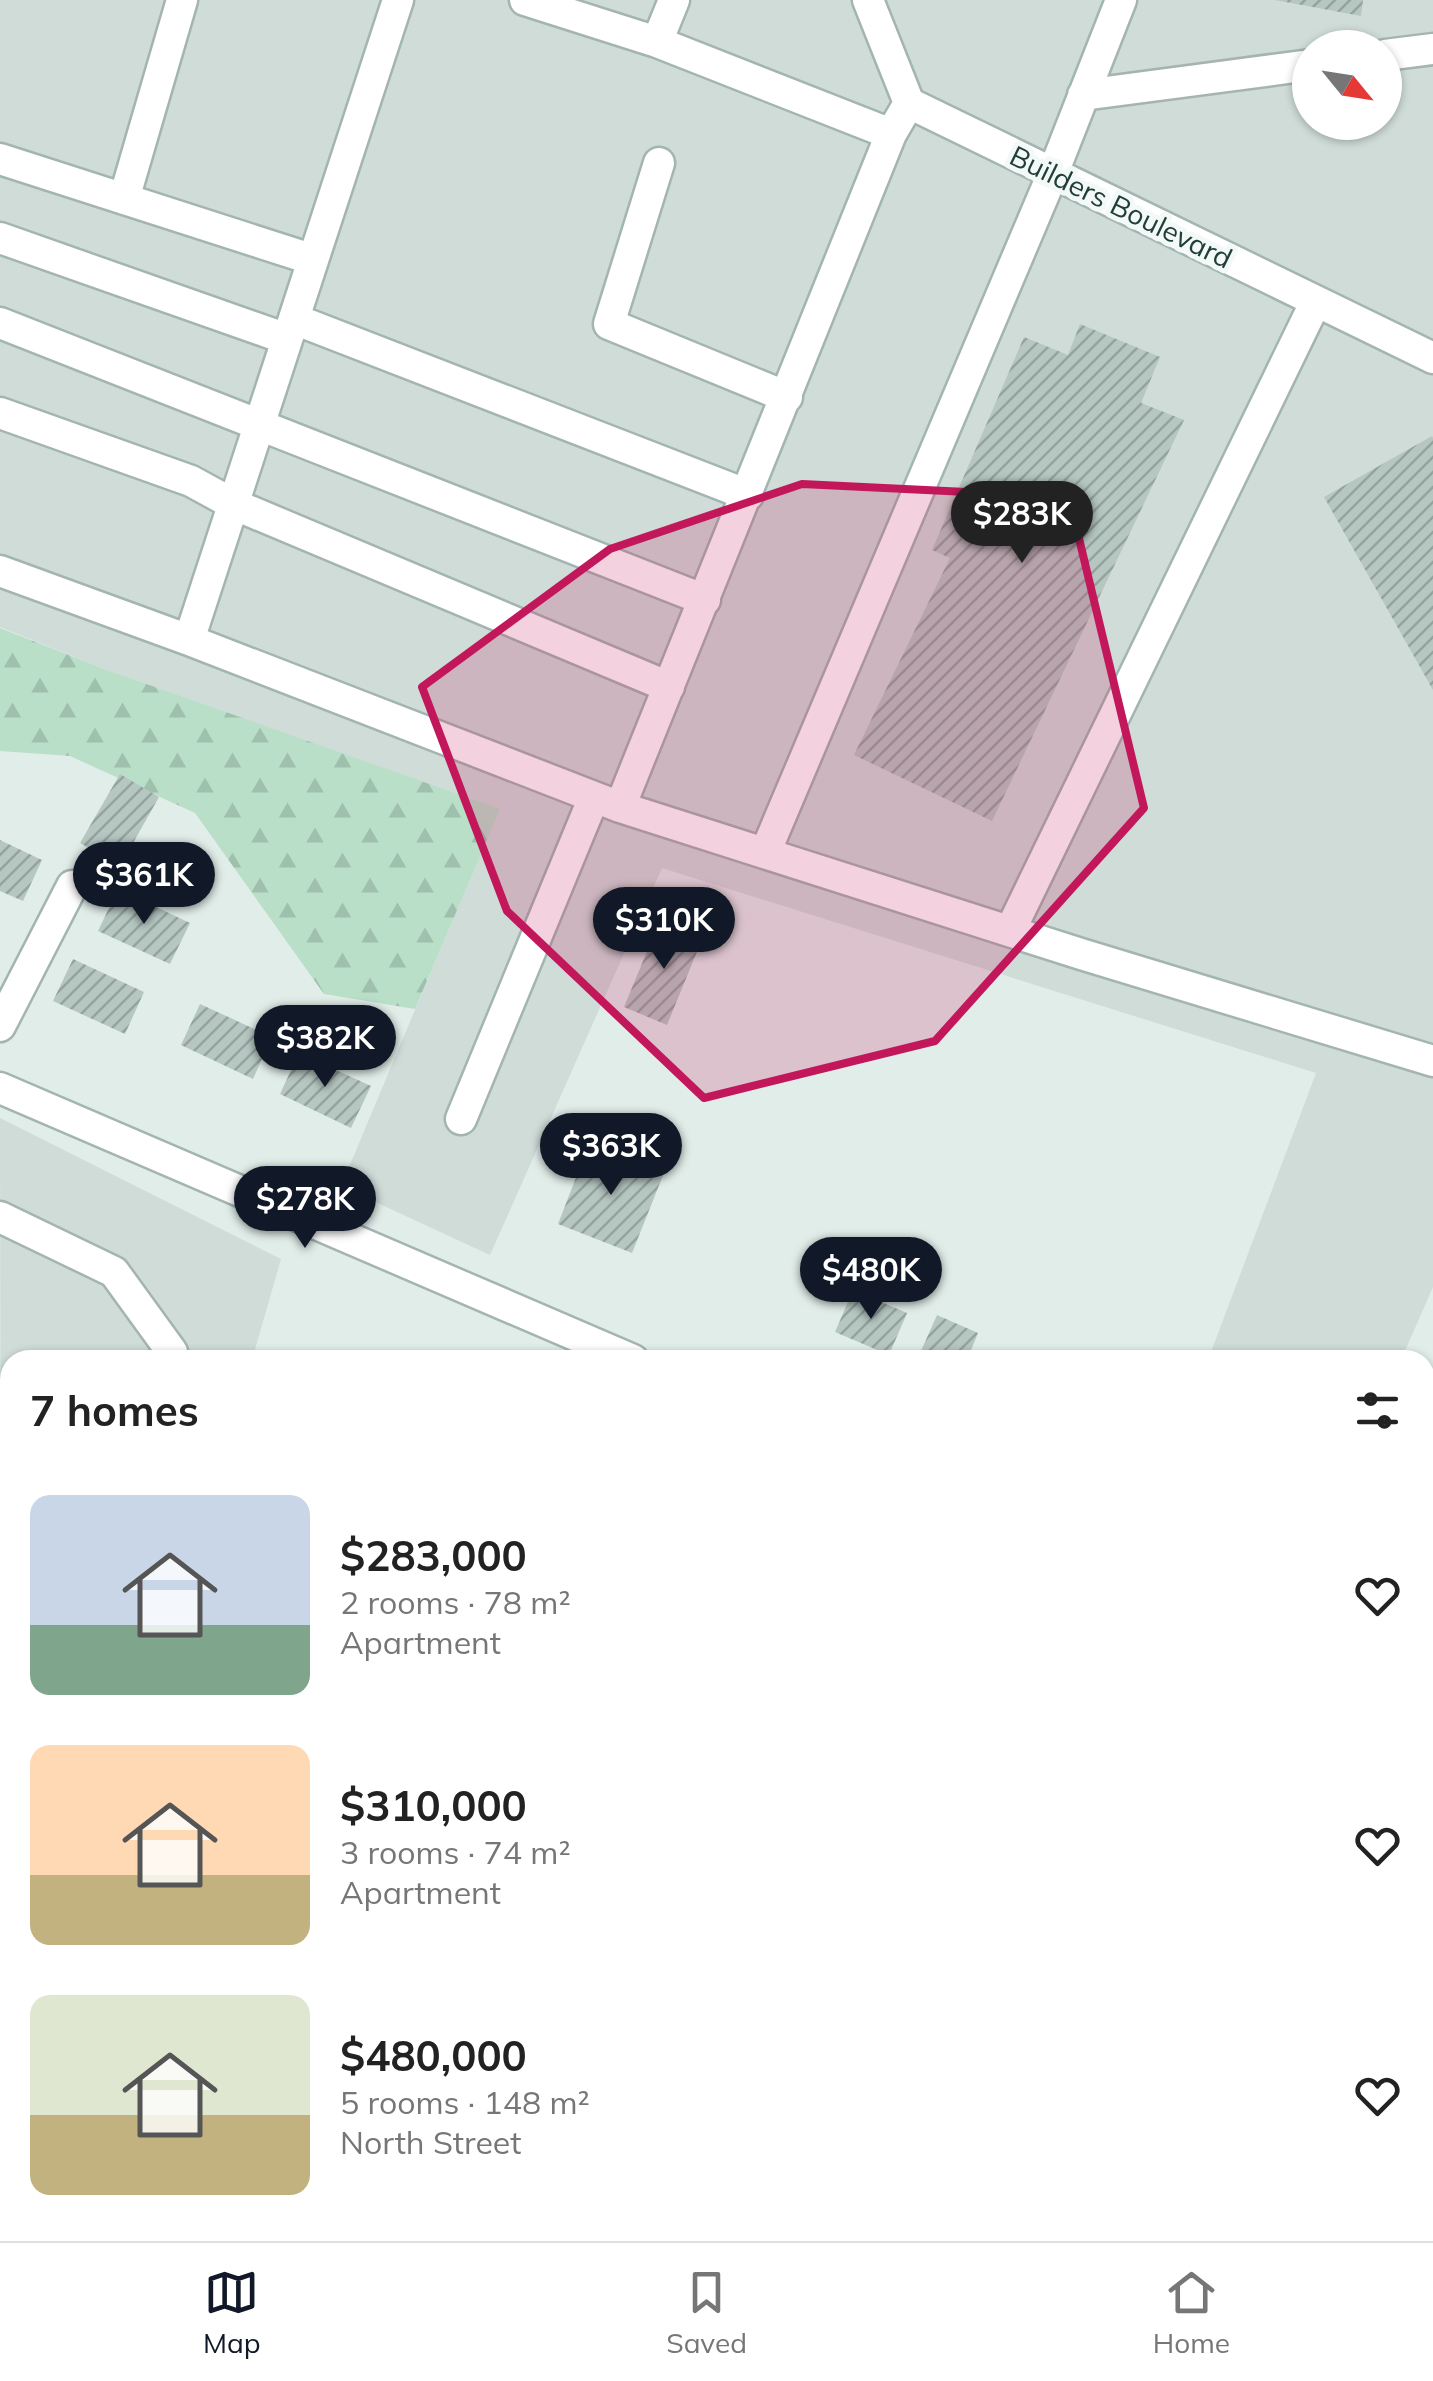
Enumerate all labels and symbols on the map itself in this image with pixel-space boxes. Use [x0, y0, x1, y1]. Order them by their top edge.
north arrow [1292, 30, 1402, 140]
street label: Builders Boulevard [1004, 138, 1238, 276]
pin: $283K [952, 481, 1092, 566]
pin: $361K [74, 842, 214, 927]
pin: $310K [594, 887, 734, 972]
pin: $382K [255, 1005, 395, 1090]
pin: $363K [541, 1113, 681, 1198]
pin: $278K [235, 1166, 375, 1251]
pin: $480K [801, 1237, 941, 1322]

